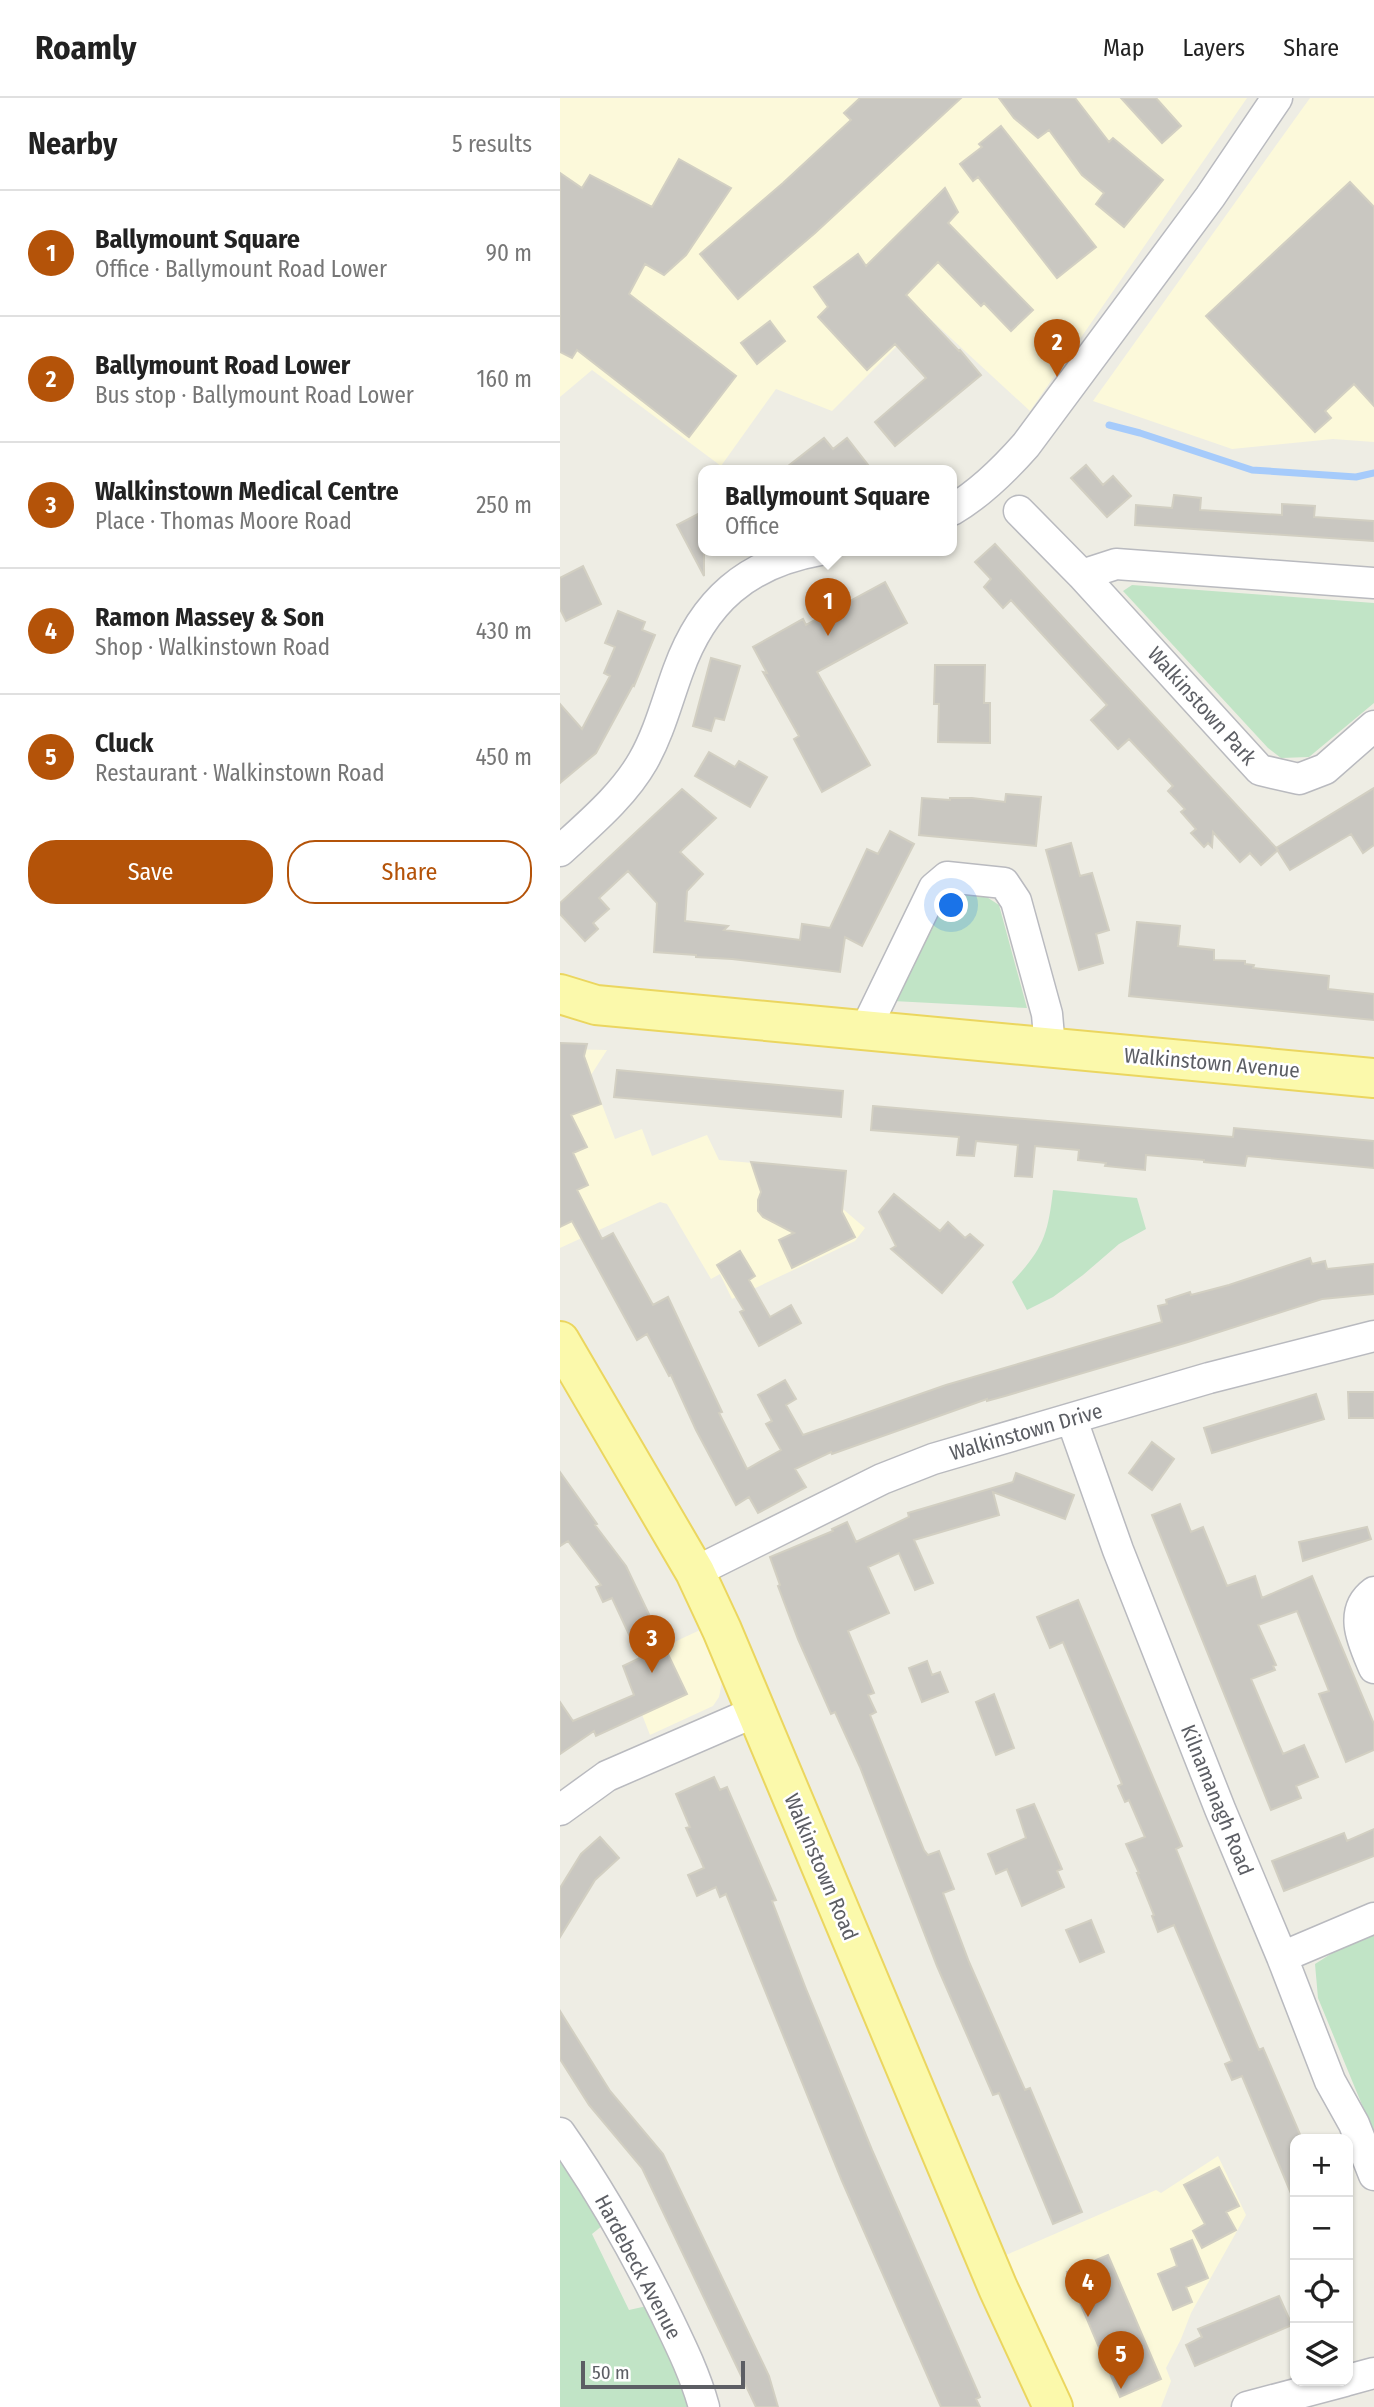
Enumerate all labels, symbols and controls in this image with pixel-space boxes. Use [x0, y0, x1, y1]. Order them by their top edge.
text: Roamly [35, 28, 136, 68]
text: Map [1103, 34, 1145, 62]
text: Layers [1183, 34, 1245, 62]
text: Share [1283, 34, 1339, 62]
text: Nearby [28, 126, 117, 162]
text: 5 results [452, 130, 532, 158]
text: Ballymount Square [95, 224, 300, 255]
text: 1 [46, 239, 56, 267]
text: 90 m [486, 239, 532, 267]
text: Office · Ballymount Road Lower [95, 255, 387, 283]
pin: 2 [1034, 319, 1080, 377]
text: Ballymount Road Lower [95, 350, 350, 381]
text: 2 [46, 365, 56, 393]
text: 160 m [477, 365, 532, 393]
text: Bus stop · Ballymount Road Lower [95, 381, 414, 409]
popup [698, 465, 957, 556]
text: Walkinstown Medical Centre [95, 476, 399, 507]
text: Ballymount Square [725, 481, 930, 512]
text: 3 [46, 491, 56, 519]
text: 250 m [476, 491, 532, 519]
text: Place · Thomas Moore Road [95, 507, 352, 535]
text: Office [725, 512, 779, 540]
pin: 1 [805, 578, 851, 636]
text: Ramon Massey & Son [95, 602, 324, 633]
text: 4 [45, 617, 57, 645]
text: 430 m [476, 617, 532, 645]
text: Shop · Walkinstown Road [95, 633, 330, 661]
street label: Walkinstown Park [1142, 641, 1262, 771]
text: Cluck [95, 728, 154, 759]
text: 5 [45, 743, 57, 771]
text: 450 m [475, 743, 532, 771]
text: Restaurant · Walkinstown Road [95, 759, 385, 787]
button: Save [28, 840, 273, 904]
button: Share [287, 840, 532, 904]
your location [934, 888, 968, 922]
street label: Walkinstown Avenue [1123, 1042, 1301, 1084]
street label: Walkinstown Drive [947, 1398, 1105, 1466]
pin: 3 [629, 1615, 675, 1673]
street label: Kilnamanagh Road [1175, 1721, 1259, 1879]
street label: Walkinstown Road [778, 1790, 864, 1944]
map controls [1290, 2134, 1353, 2386]
button: + [1290, 2134, 1353, 2197]
street label: Hardebeck Avenue [589, 2190, 687, 2344]
button: − [1290, 2197, 1353, 2260]
pin: 4 [1065, 2259, 1111, 2317]
button: locate [1290, 2260, 1353, 2323]
button: layers [1290, 2323, 1353, 2386]
pin: 5 [1098, 2331, 1144, 2389]
scale bar [581, 2358, 746, 2390]
text: 50 m [592, 2361, 630, 2384]

